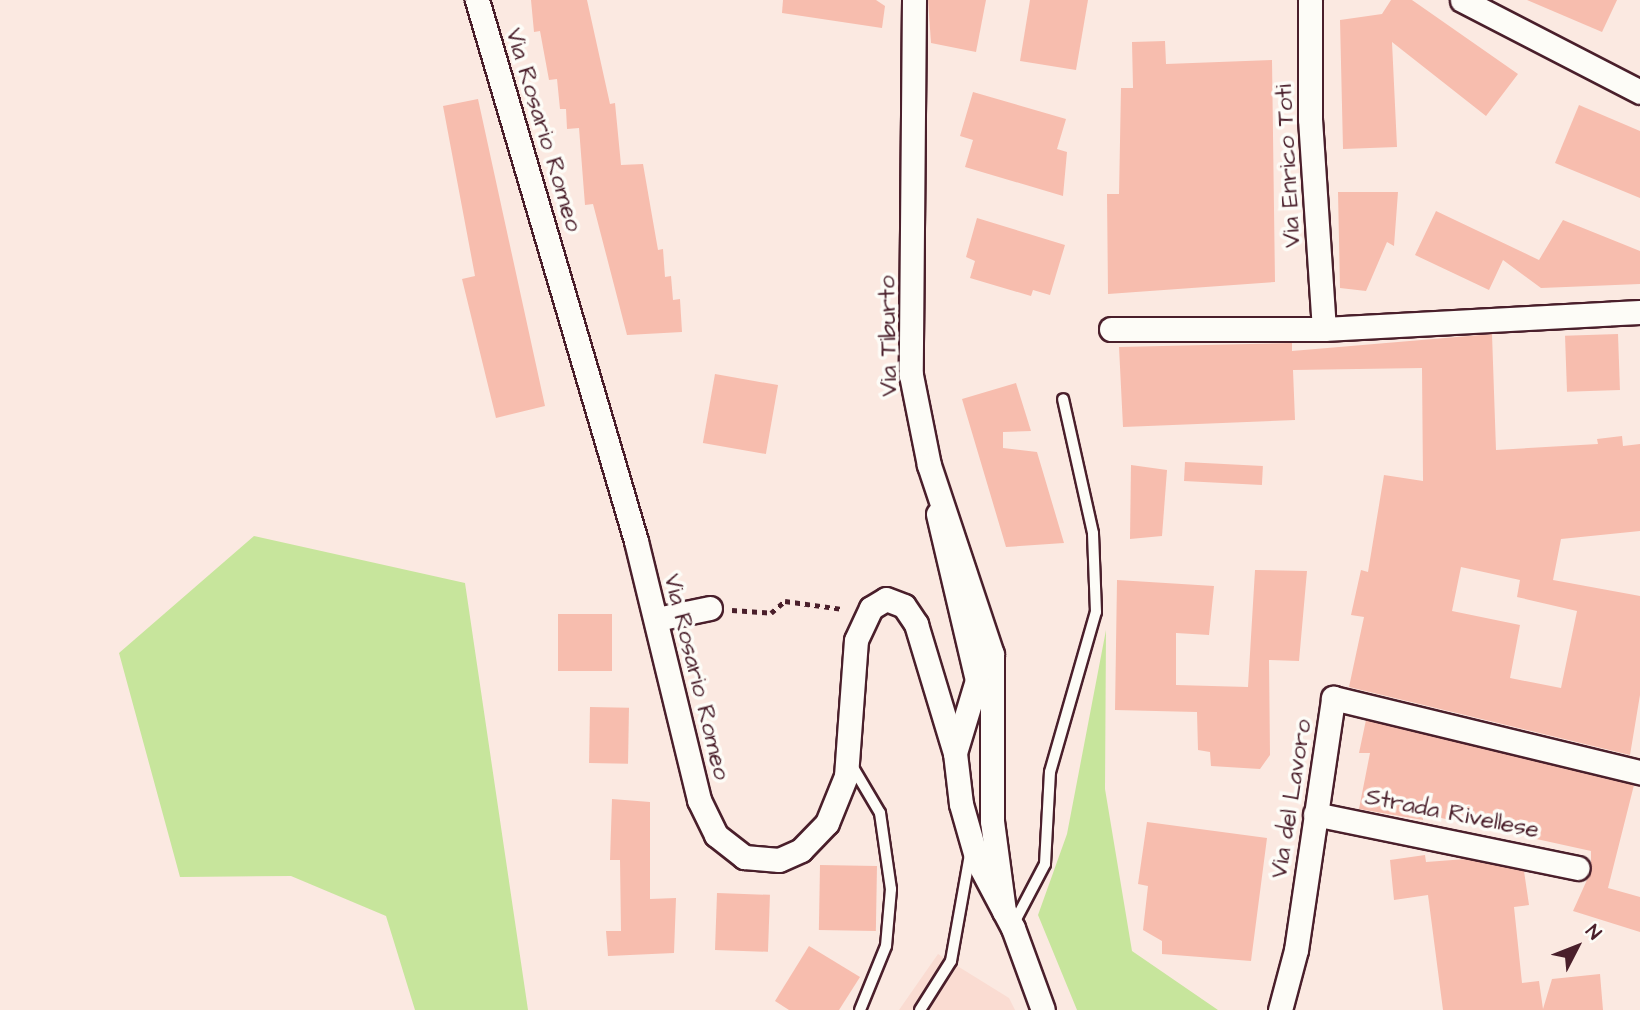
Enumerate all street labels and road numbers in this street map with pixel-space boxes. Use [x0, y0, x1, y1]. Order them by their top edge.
street label: Via Rosario Romeo [498, 25, 588, 235]
street label: Via Enrico Toti [1270, 84, 1308, 248]
street label: Via Tiburto [874, 275, 904, 397]
street label: Via Rosario Romeo [656, 571, 736, 783]
street label: Via del Lavoro [1265, 717, 1319, 881]
street label: Strada Rivellese [1363, 783, 1541, 845]

